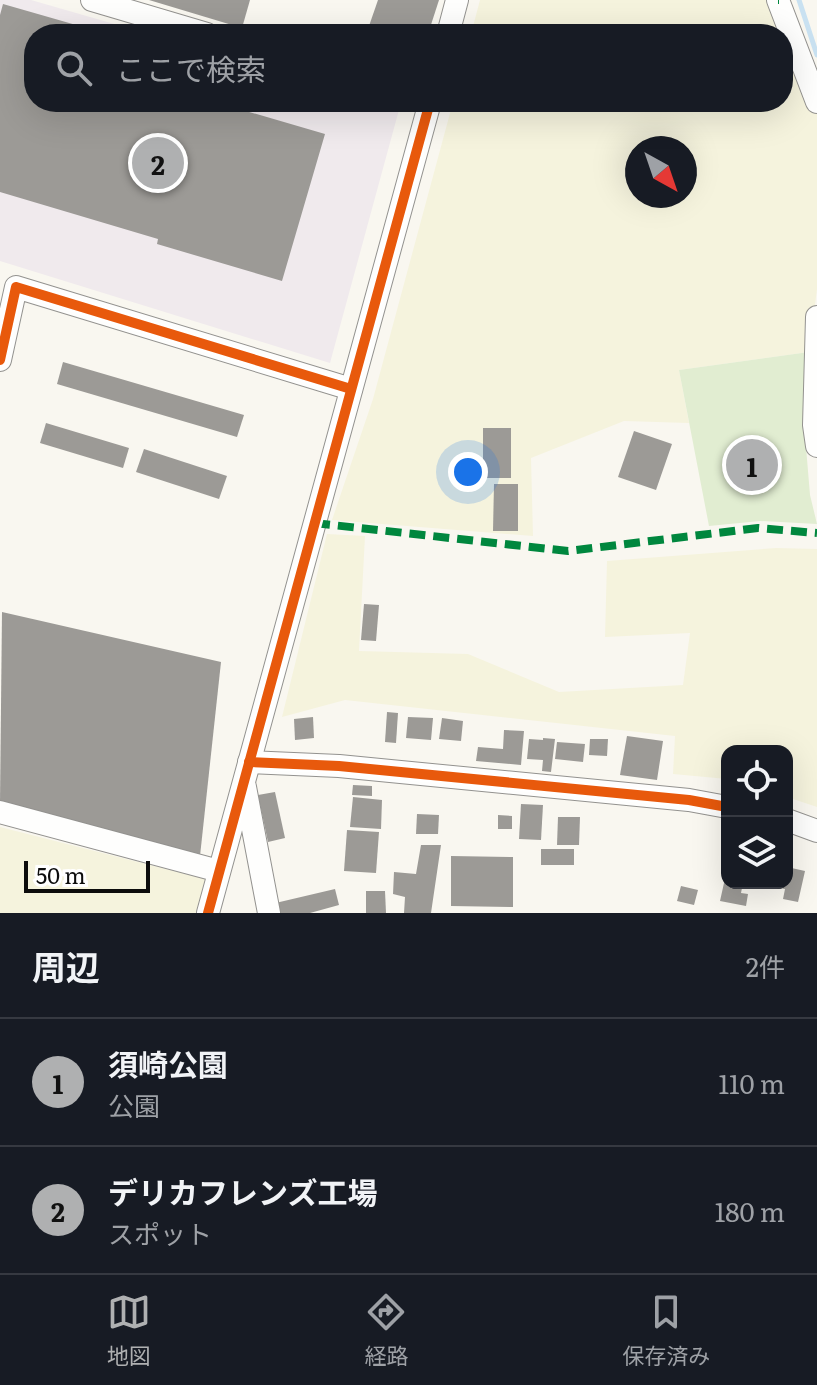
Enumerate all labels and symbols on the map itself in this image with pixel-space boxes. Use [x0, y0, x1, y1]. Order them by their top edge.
pin: 2 [132, 133, 184, 193]
north arrow [625, 136, 697, 208]
pin: 1 [726, 435, 778, 495]
your location [448, 452, 488, 492]
scale bar [24, 857, 150, 893]

